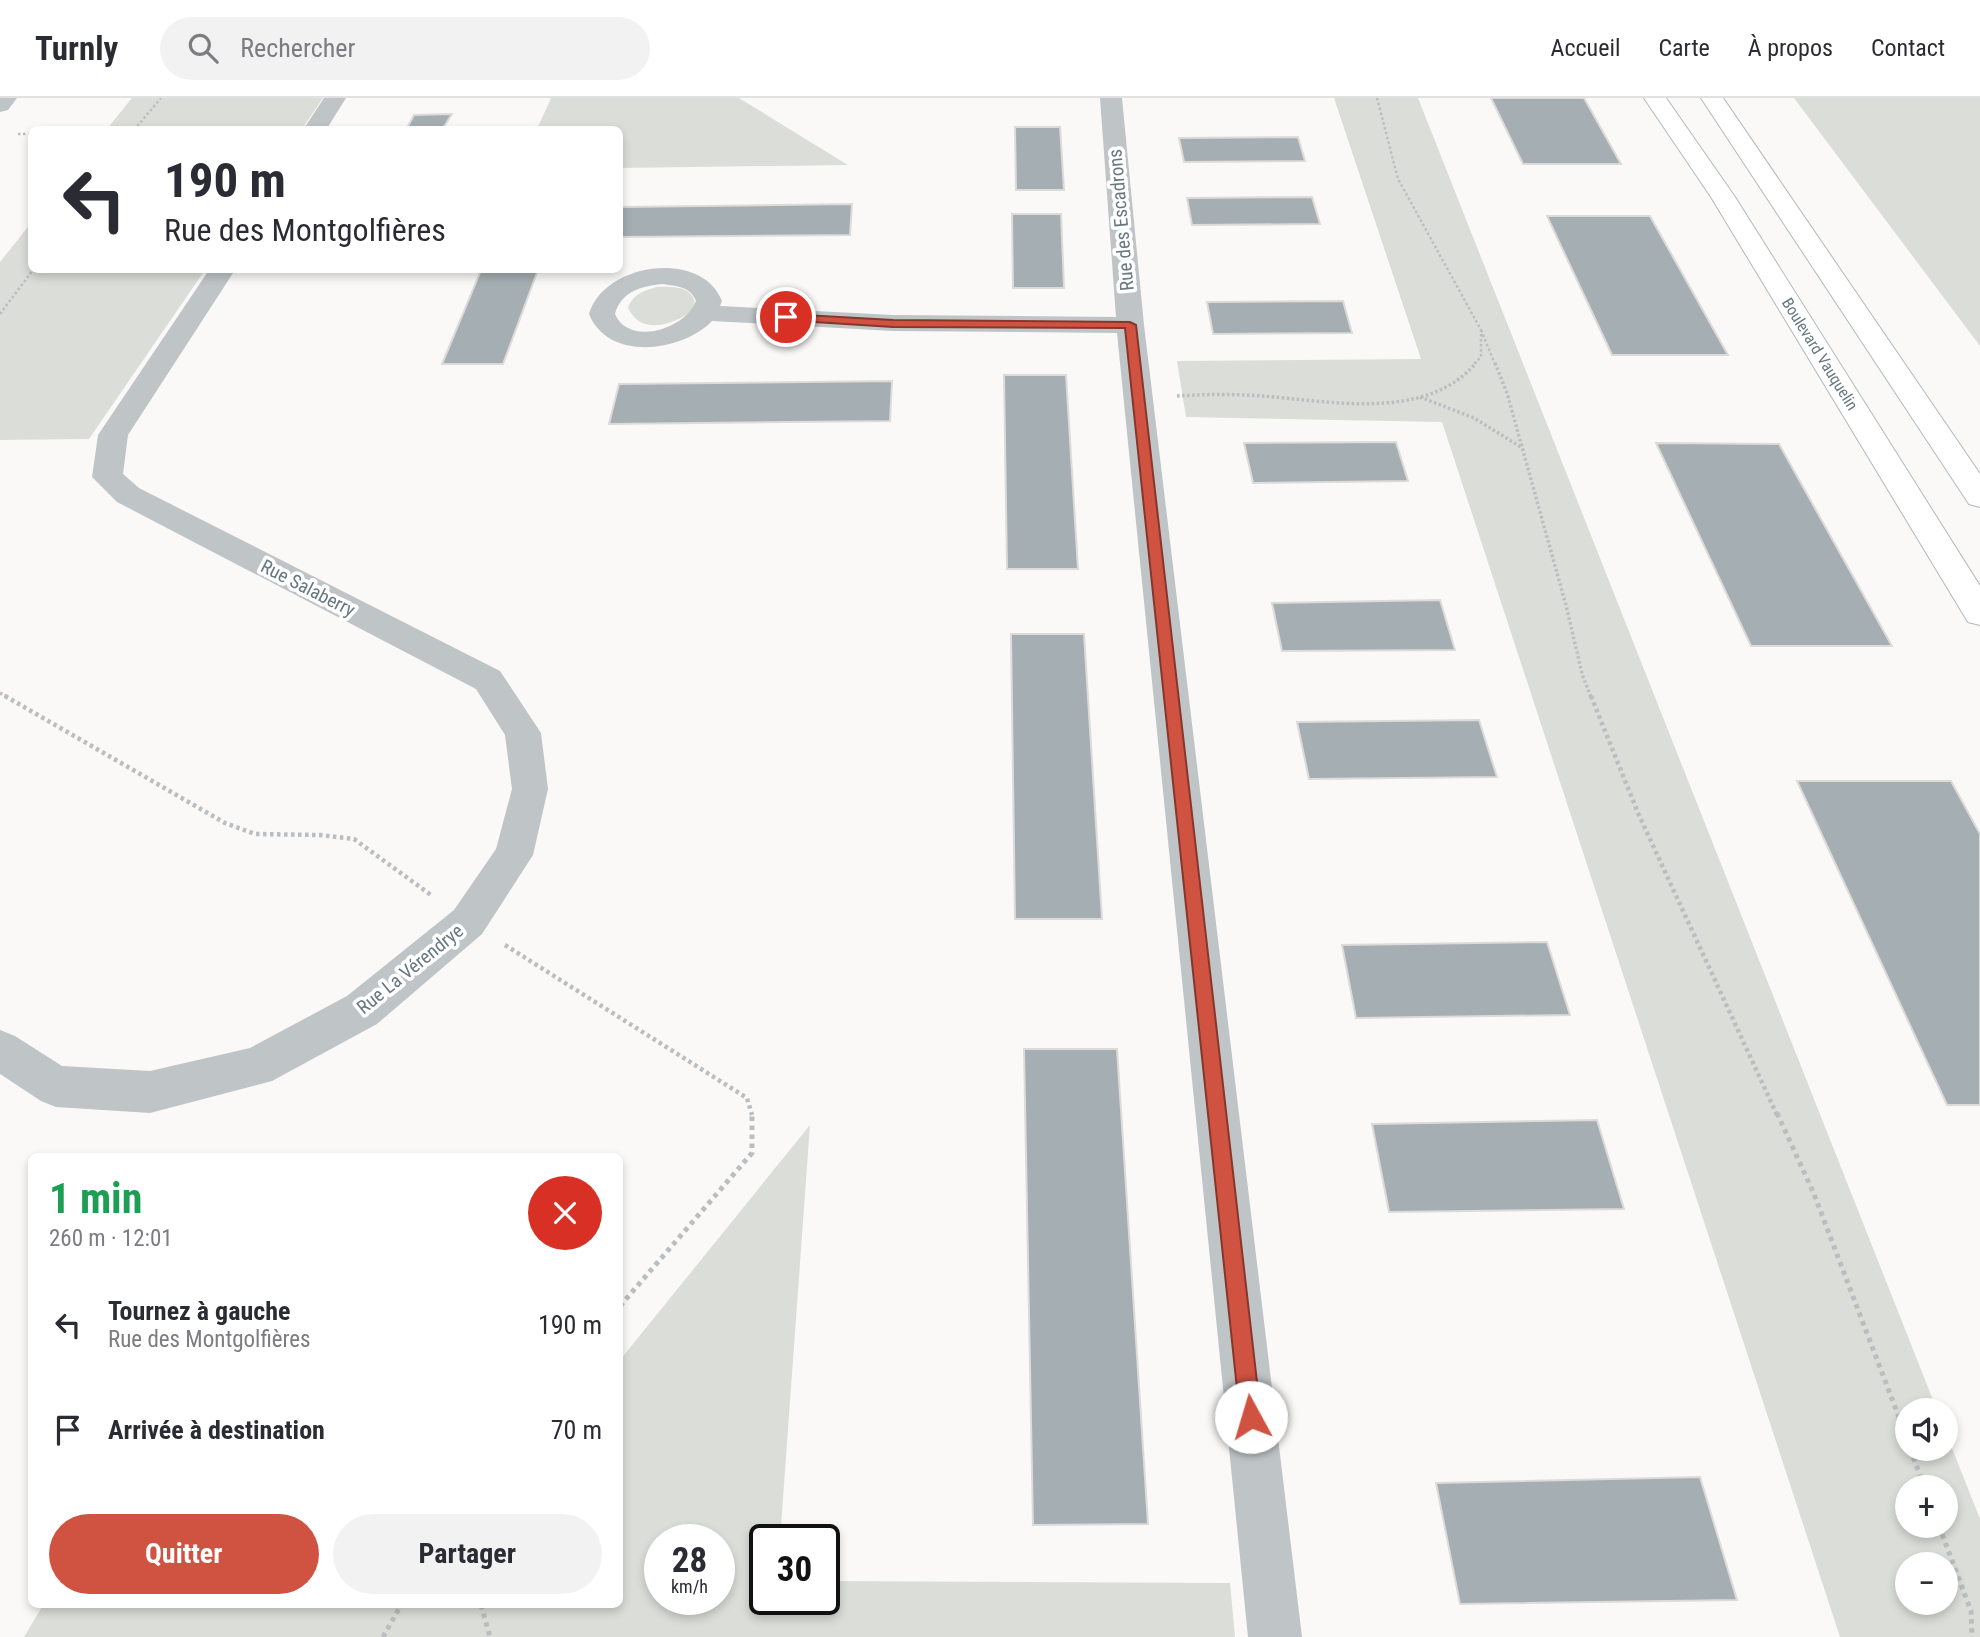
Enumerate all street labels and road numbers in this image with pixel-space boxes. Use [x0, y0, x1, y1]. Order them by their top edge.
street label: Rue des Escadrons [1103, 148, 1139, 292]
street label: Boulevard Vauquelin [1778, 294, 1862, 414]
street label: Rue Salaberry [257, 554, 359, 622]
street label: Rue La Vérendrye [352, 919, 468, 1019]

